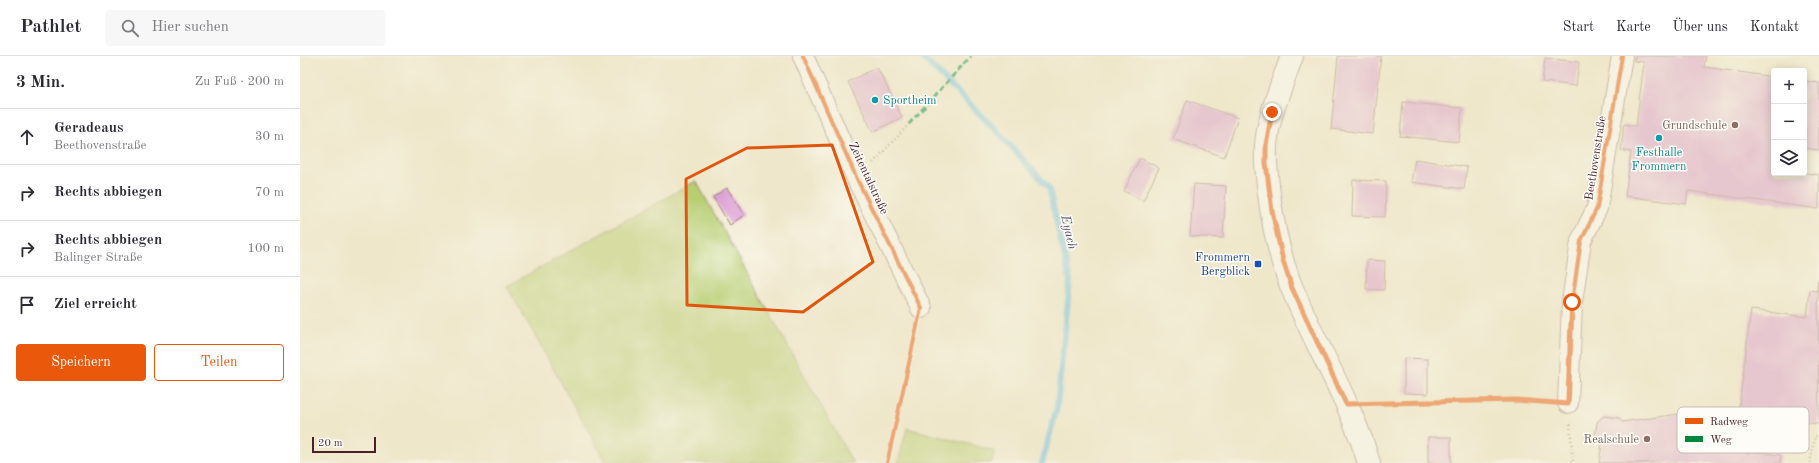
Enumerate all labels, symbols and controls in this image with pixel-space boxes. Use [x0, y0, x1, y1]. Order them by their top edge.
search box [105, 10, 385, 46]
icon: search [119, 17, 141, 39]
text: Pathlet [20, 18, 81, 37]
text: Hier suchen [151, 20, 229, 35]
text: Start [1563, 20, 1594, 34]
text: Karte [1616, 20, 1651, 34]
text: Über uns [1673, 20, 1728, 34]
text: Kontakt [1750, 20, 1799, 34]
map controls [1771, 68, 1807, 176]
button: + [1771, 68, 1807, 104]
text: 3 Min. [16, 74, 65, 91]
text: Zu Fuß · 200 m [195, 75, 284, 88]
marker: Sportheim [870, 95, 880, 105]
place label: Sportheim [883, 95, 937, 107]
route end [1263, 103, 1281, 121]
button: − [1771, 104, 1807, 140]
street label: Beethovenstraße [1583, 115, 1609, 201]
place label: Grundschule [1662, 120, 1727, 132]
marker: Grundschule [1730, 120, 1740, 130]
text: Geradeaus [54, 121, 123, 136]
icon: ahead [16, 126, 38, 148]
text: 30 m [255, 130, 284, 143]
marker: Festhalle Frommern [1654, 133, 1664, 143]
text: Beethovenstraße [54, 139, 146, 152]
street label: Zeitentalstraße [846, 140, 890, 217]
button: layers [1771, 140, 1807, 176]
place label: Festhalle Frommern [1632, 147, 1687, 173]
icon: right [16, 182, 38, 204]
text: Rechts abbiegen [54, 185, 162, 200]
text: 70 m [255, 186, 284, 199]
water label: Eyach [1058, 213, 1079, 251]
text: Rechts abbiegen [54, 233, 162, 248]
icon: right [16, 238, 38, 260]
text: 100 m [247, 242, 284, 255]
text: Balinger Straße [54, 251, 143, 264]
place label: Frommern Bergblick [1195, 252, 1251, 278]
marker: Frommern Bergblick [1253, 259, 1263, 269]
route start [1563, 293, 1581, 311]
icon: arrive [16, 294, 38, 316]
text: Ziel erreicht [54, 297, 137, 312]
button: Speichern [16, 344, 146, 381]
button: Teilen [154, 344, 284, 381]
legend [1677, 407, 1809, 453]
text: Radweg [1710, 417, 1748, 428]
place label: Realschule [1584, 434, 1639, 446]
marker: Realschule [1642, 434, 1652, 444]
scale bar [312, 435, 376, 454]
text: Weg [1710, 435, 1732, 446]
text: 20 m [318, 438, 343, 449]

